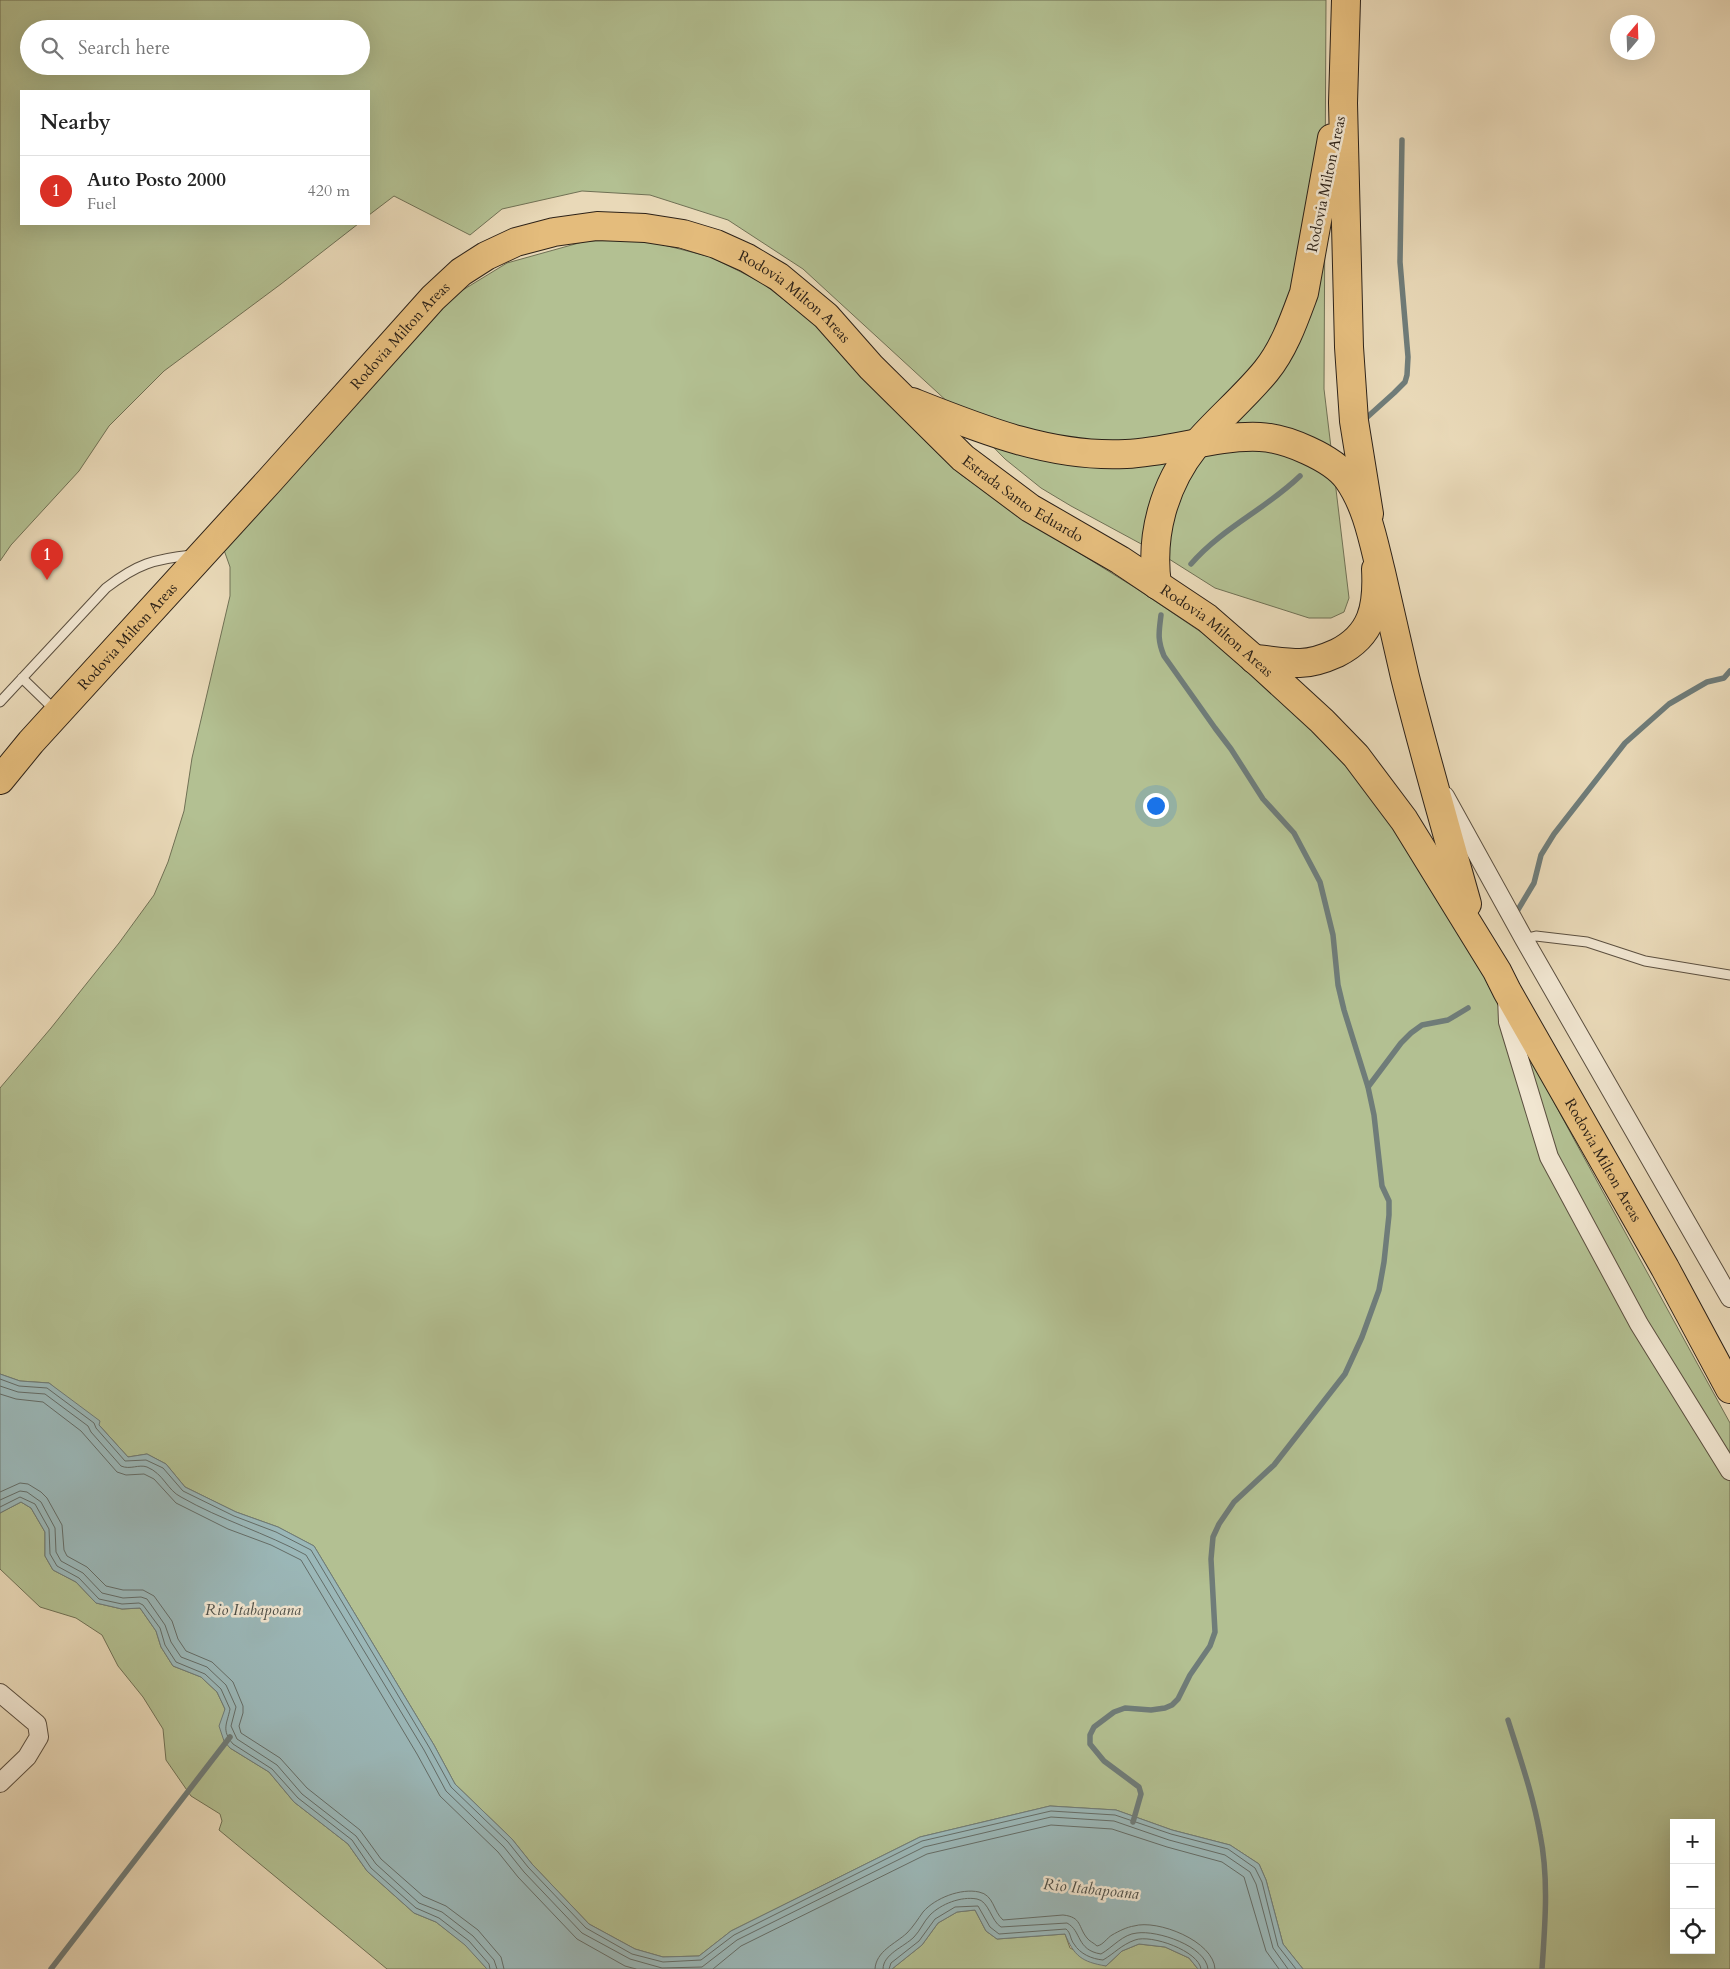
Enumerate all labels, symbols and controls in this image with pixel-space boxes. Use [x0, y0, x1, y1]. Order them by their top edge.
north arrow [1610, 15, 1655, 60]
search box [20, 20, 370, 75]
icon: search [38, 34, 66, 62]
text: Search here [78, 35, 170, 61]
text: Nearby [40, 108, 111, 137]
street label: Rodovia Milton Areas [1302, 114, 1350, 254]
text: Auto Posto 2000 [87, 167, 226, 193]
text: 1 [52, 180, 60, 202]
text: 420 m [308, 180, 350, 202]
text: Fuel [87, 193, 116, 215]
street label: Rodovia Milton Areas [735, 245, 855, 347]
street label: Rodovia Milton Areas [346, 277, 454, 394]
street label: Estrada Santo Eduardo [958, 451, 1087, 547]
pin: 1 [31, 539, 63, 580]
street label: Rodovia Milton Areas [73, 578, 182, 694]
street label: Rodovia Milton Areas [1156, 580, 1278, 681]
your location [1143, 793, 1169, 819]
street label: Rodovia Milton Areas [1560, 1095, 1647, 1225]
water label: Rio Itabapoana [205, 1599, 301, 1621]
map controls [1670, 1819, 1715, 1954]
button: + [1670, 1819, 1715, 1864]
button: − [1670, 1864, 1715, 1909]
water label: Rio Itabapoana [1042, 1873, 1140, 1905]
button: locate [1670, 1909, 1715, 1954]

